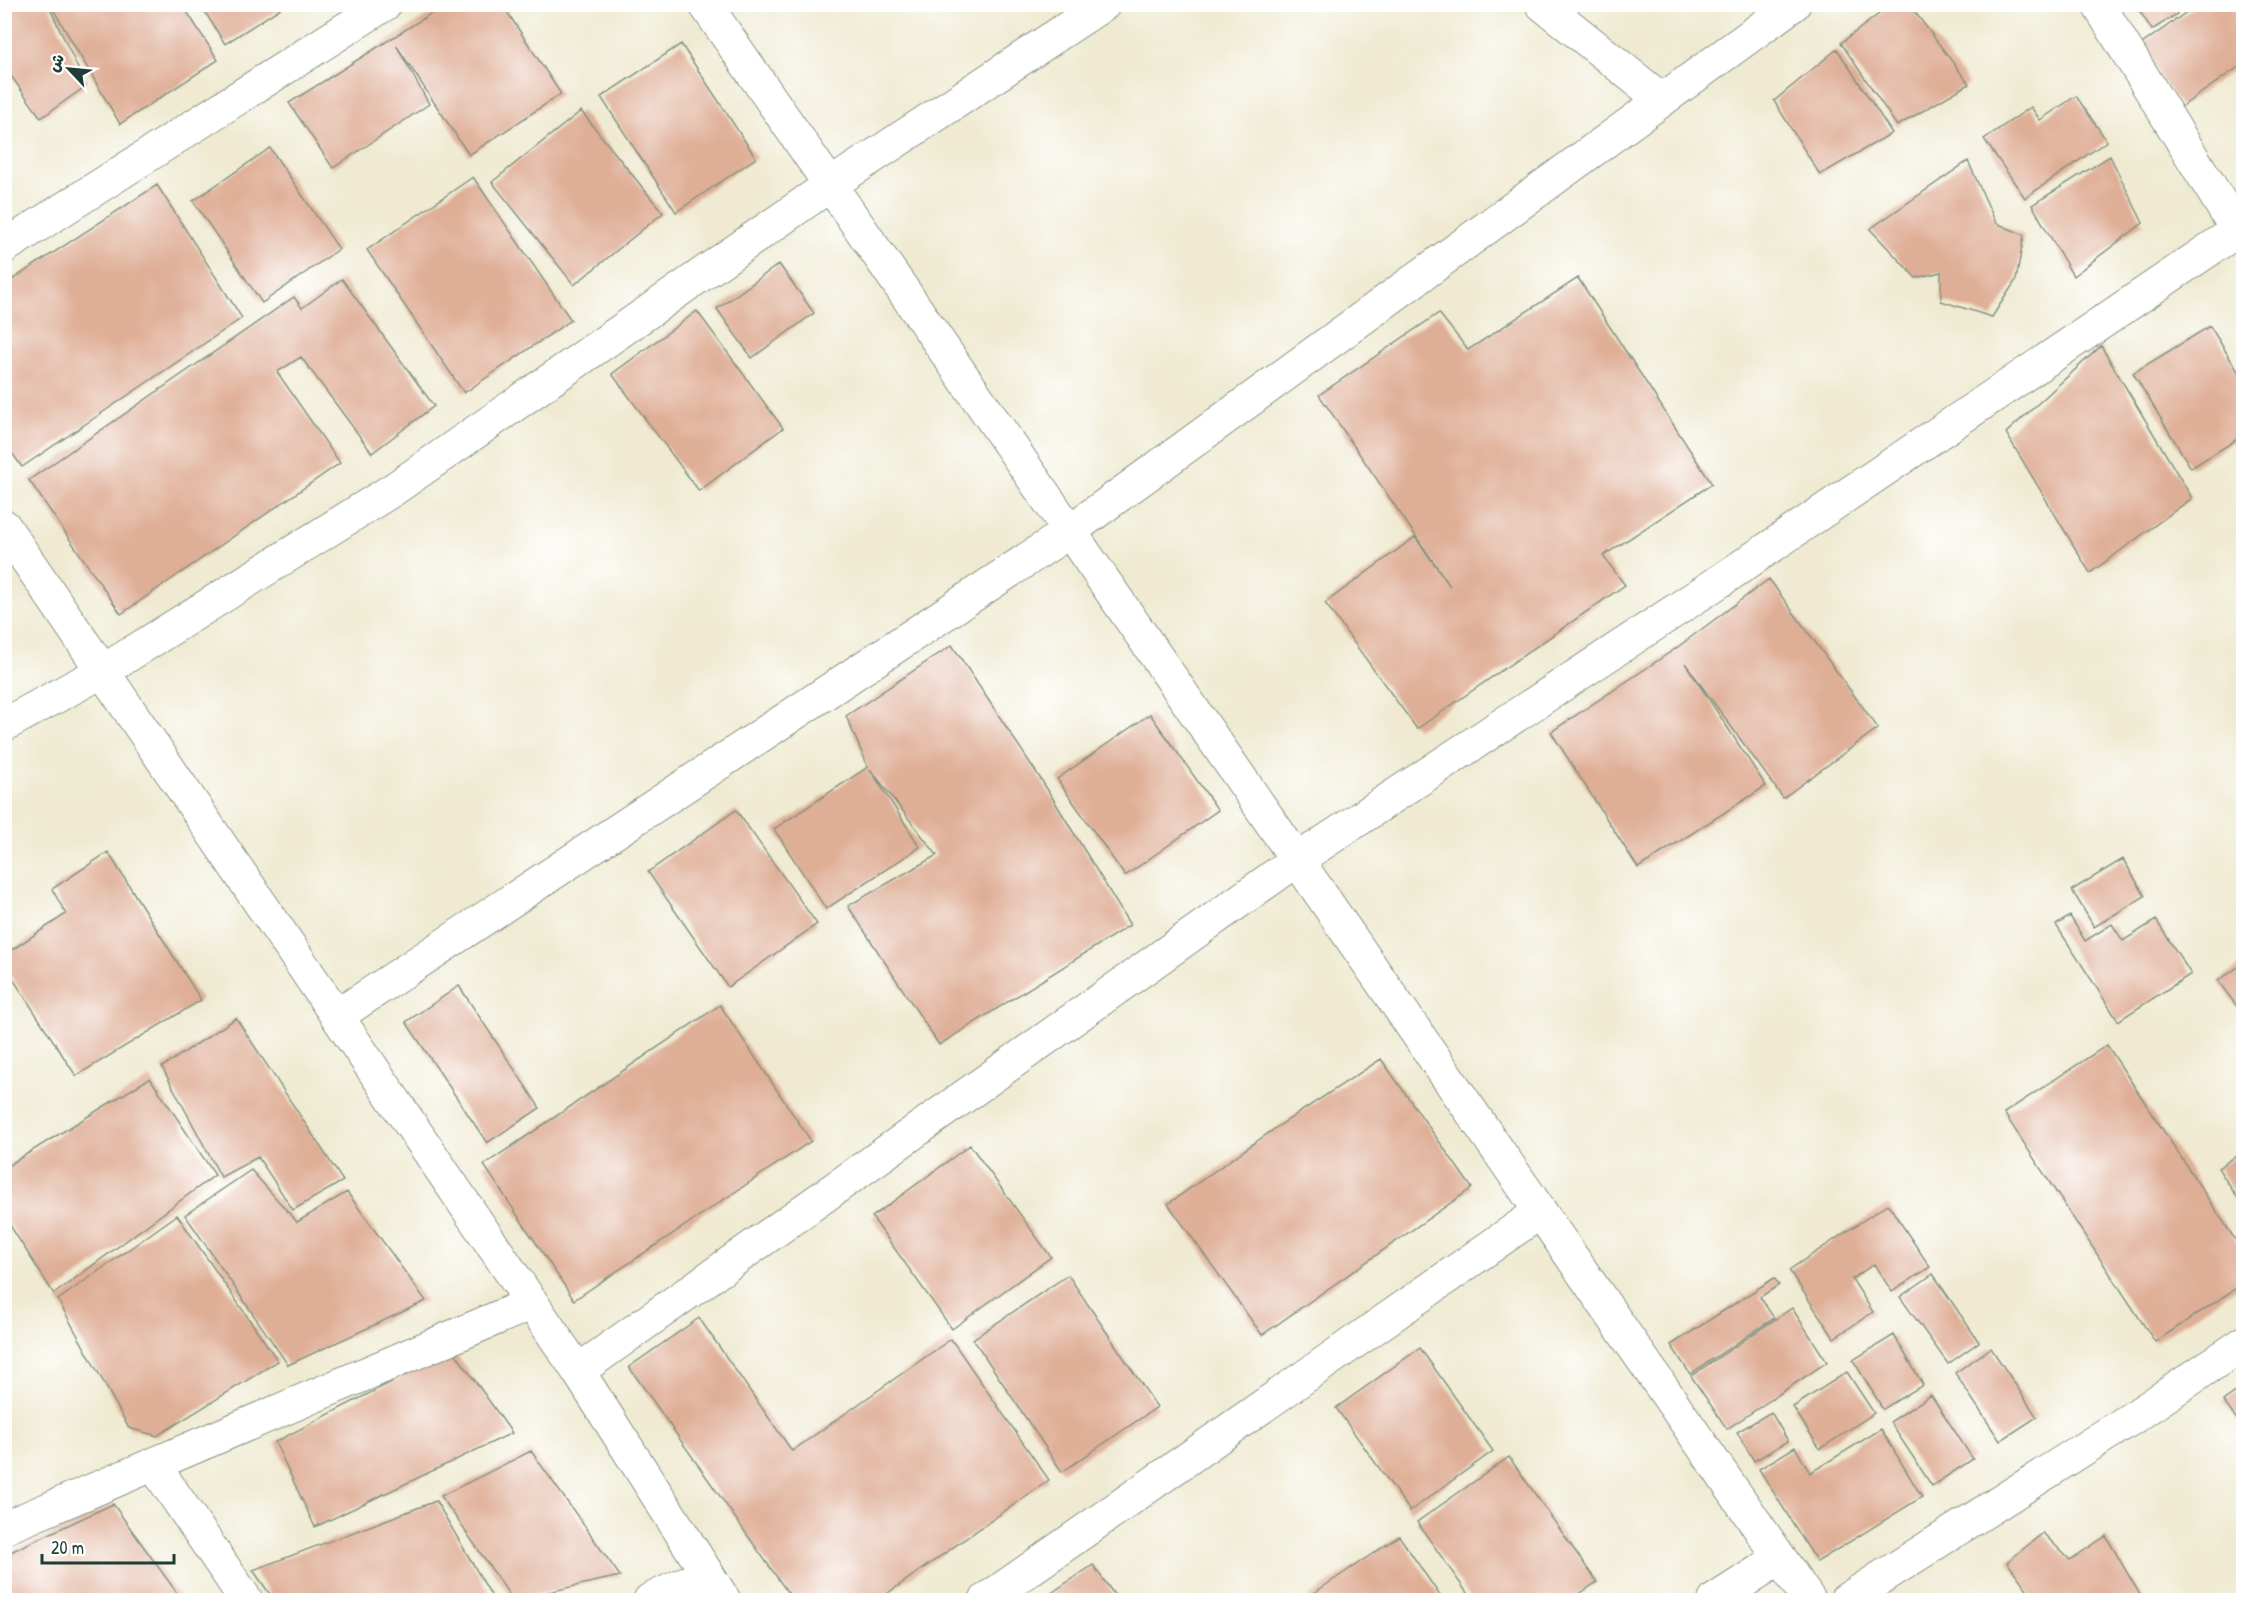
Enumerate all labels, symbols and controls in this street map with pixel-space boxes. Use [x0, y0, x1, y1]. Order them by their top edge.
north arrow [39, 39, 99, 99]
text: ش [42, 50, 69, 75]
scale bar [42, 1527, 174, 1565]
text: 20 m [51, 1535, 84, 1560]

